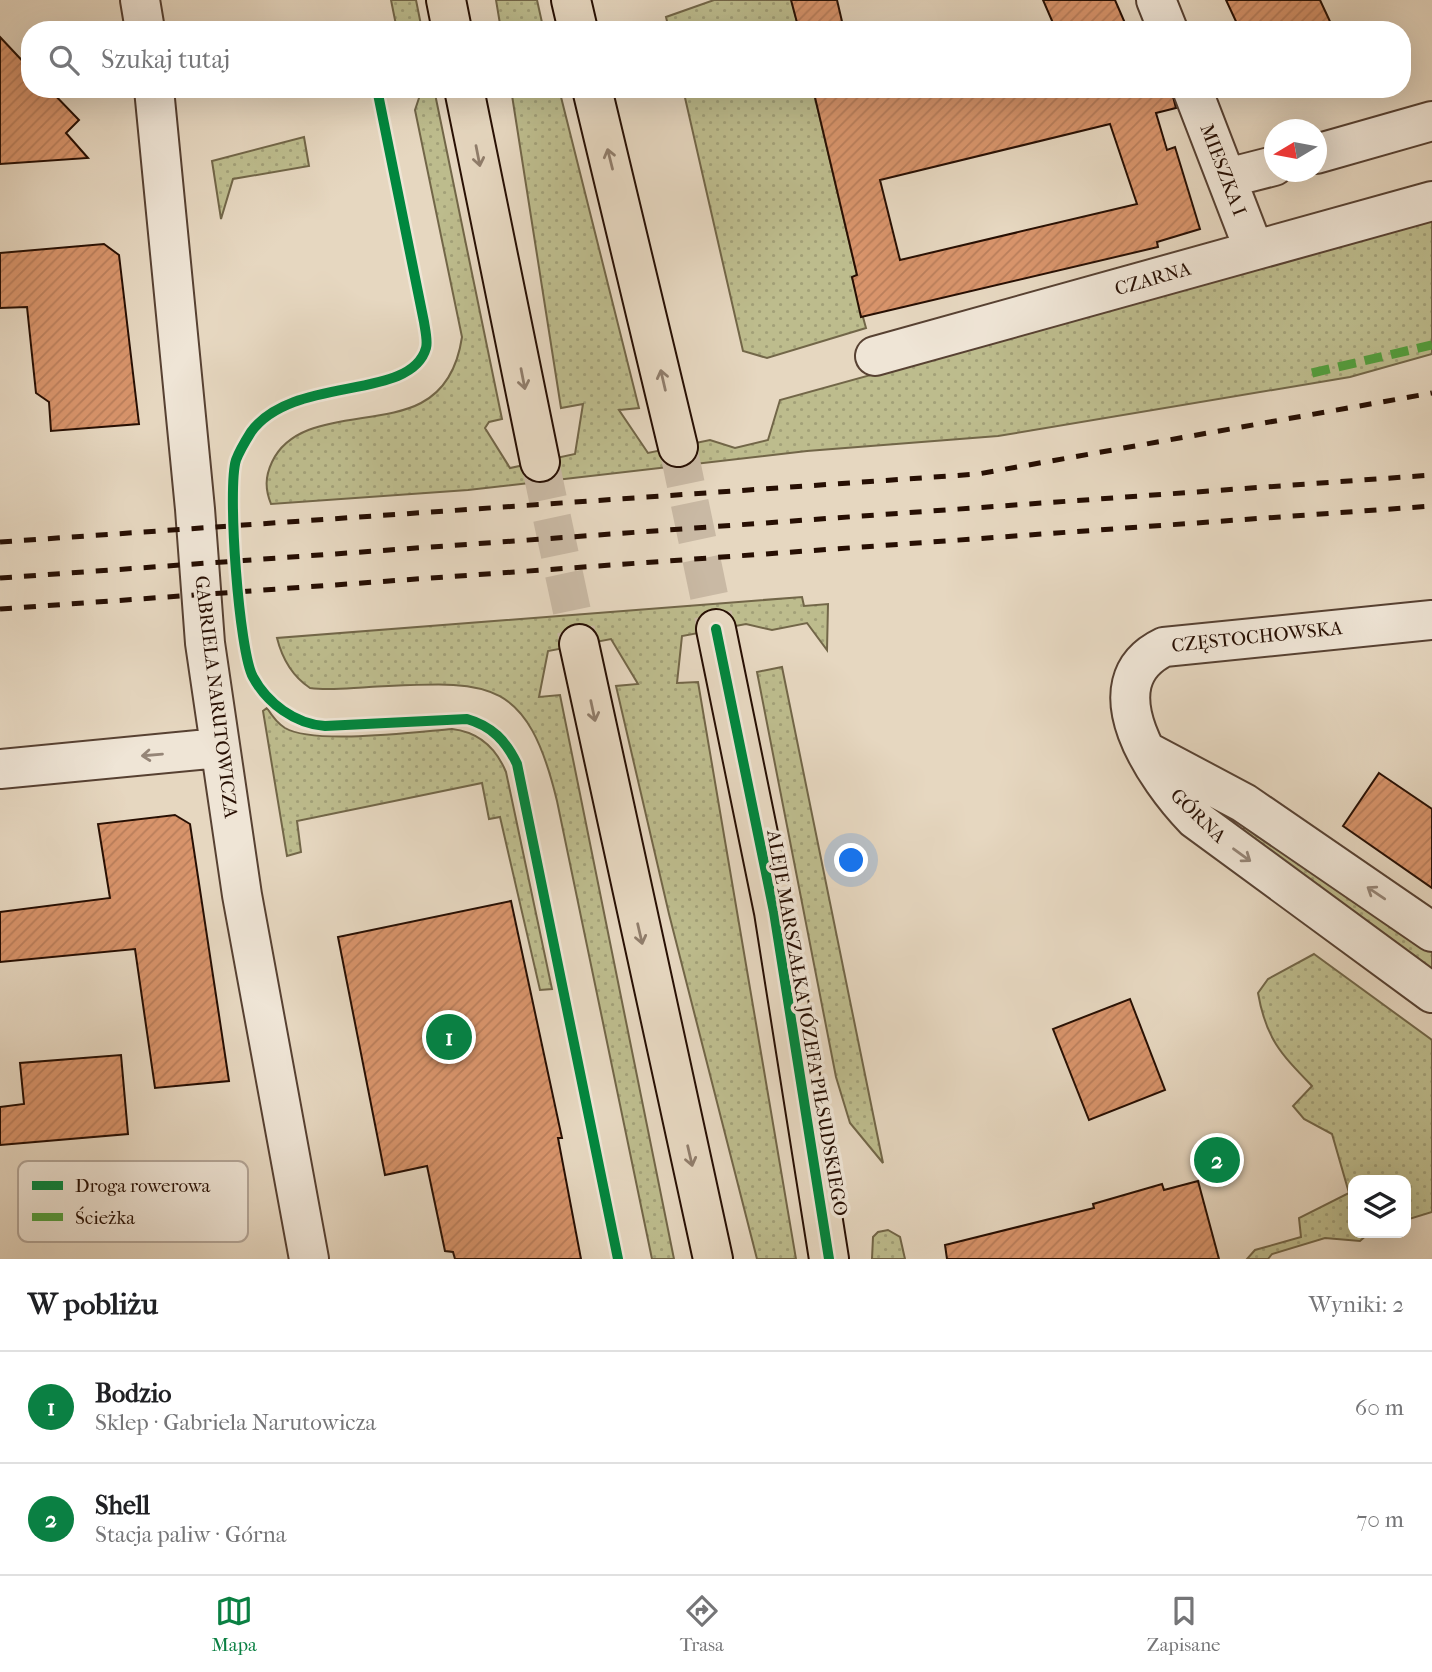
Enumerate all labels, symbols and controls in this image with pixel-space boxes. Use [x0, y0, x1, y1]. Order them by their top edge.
search box [21, 21, 1411, 98]
icon: search [45, 41, 83, 79]
text: Szukaj tutaj [101, 44, 230, 75]
north arrow [1264, 119, 1327, 182]
street label: MIESZKA I [1195, 121, 1251, 219]
one-way arrow [471, 144, 485, 167]
one-way arrow [603, 148, 616, 171]
street label: CZARNA [1112, 257, 1194, 300]
one-way arrow [516, 367, 530, 390]
one-way arrow [655, 369, 669, 392]
street label: GABRIELA NARUTOWICZA [190, 574, 242, 820]
street label: CZĘSTOCHOWSKA [1170, 617, 1344, 657]
one-way arrow [587, 699, 601, 722]
one-way arrow [141, 749, 163, 762]
street label: GÓRNA [1166, 784, 1231, 848]
street label: ALEJE MARSZAŁKA JÓZEFA PIŁSUDSKIEGO [762, 827, 853, 1218]
your location [834, 843, 868, 877]
one-way arrow [1232, 848, 1251, 863]
one-way arrow [1366, 886, 1386, 900]
one-way arrow [634, 922, 648, 945]
pin: 1 [426, 1011, 472, 1063]
pin: 2 [1194, 1134, 1240, 1186]
one-way arrow [684, 1144, 697, 1167]
legend [18, 1161, 248, 1242]
text: Droga rowerowa [75, 1175, 211, 1197]
map controls [1348, 1175, 1411, 1238]
button: layers [1348, 1175, 1411, 1238]
text: Ścieżka [75, 1206, 135, 1229]
text: W pobliżu [28, 1287, 158, 1322]
text: Wyniki: 2 [1309, 1291, 1404, 1318]
text: Bodzio [95, 1378, 171, 1409]
text: 1 [47, 1394, 55, 1421]
text: 60 m [1355, 1394, 1404, 1421]
text: Sklep · Gabriela Narutowicza [95, 1409, 376, 1436]
text: Shell [95, 1490, 150, 1521]
text: 2 [45, 1506, 57, 1533]
text: 70 m [1356, 1506, 1404, 1533]
text: Stacja paliw · Górna [95, 1521, 287, 1548]
tab: Mapa [211, 1592, 257, 1656]
tab: Trasa [680, 1592, 724, 1656]
tab: Zapisane [1147, 1592, 1220, 1656]

